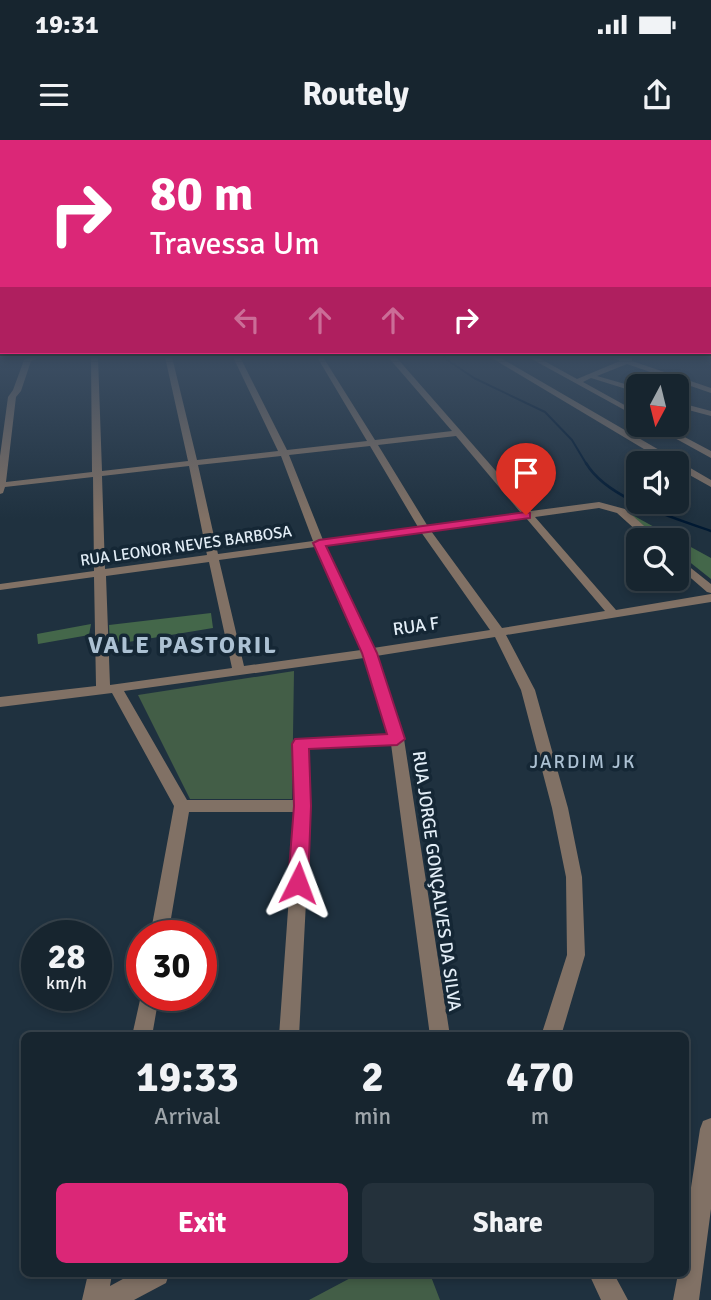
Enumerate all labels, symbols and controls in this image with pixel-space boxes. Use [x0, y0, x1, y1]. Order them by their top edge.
text: 19:31 [35, 9, 99, 41]
text: Routely [302, 75, 409, 114]
icon: menu [35, 76, 73, 114]
icon: share [638, 76, 676, 114]
text: 80 m [150, 164, 253, 224]
icon: right [35, 168, 126, 259]
text: Travessa Um [150, 224, 320, 263]
icon: left [228, 301, 266, 339]
icon: ahead [301, 301, 339, 339]
icon: ahead [374, 301, 412, 339]
icon: right [447, 301, 485, 339]
north arrow [626, 374, 690, 438]
map controls [626, 374, 689, 591]
pin [496, 443, 556, 515]
button: sound [626, 451, 689, 514]
icon: arrive [507, 454, 545, 492]
street label: RUA LEONOR NEVES BARBOSA [79, 521, 293, 571]
button: search [626, 528, 689, 591]
street label: RUA F [391, 612, 441, 640]
district label: VALE PASTORIL [88, 630, 278, 660]
street label: RUA JORGE GONÇALVES DA SILVA [408, 749, 466, 1013]
district label: JARDIM JK [530, 750, 636, 774]
position arrow [261, 846, 335, 920]
speed limit sign: 30 [126, 920, 217, 1011]
text: 28 [48, 935, 85, 978]
text: km/h [46, 972, 87, 994]
text: 19:33 [136, 1052, 239, 1103]
text: 2 [361, 1052, 384, 1103]
text: 470 [506, 1052, 574, 1103]
text: Arrival [154, 1102, 221, 1131]
text: min [354, 1102, 391, 1131]
text: m [531, 1102, 549, 1131]
button: Exit [56, 1183, 348, 1263]
button: Share [362, 1183, 654, 1263]

